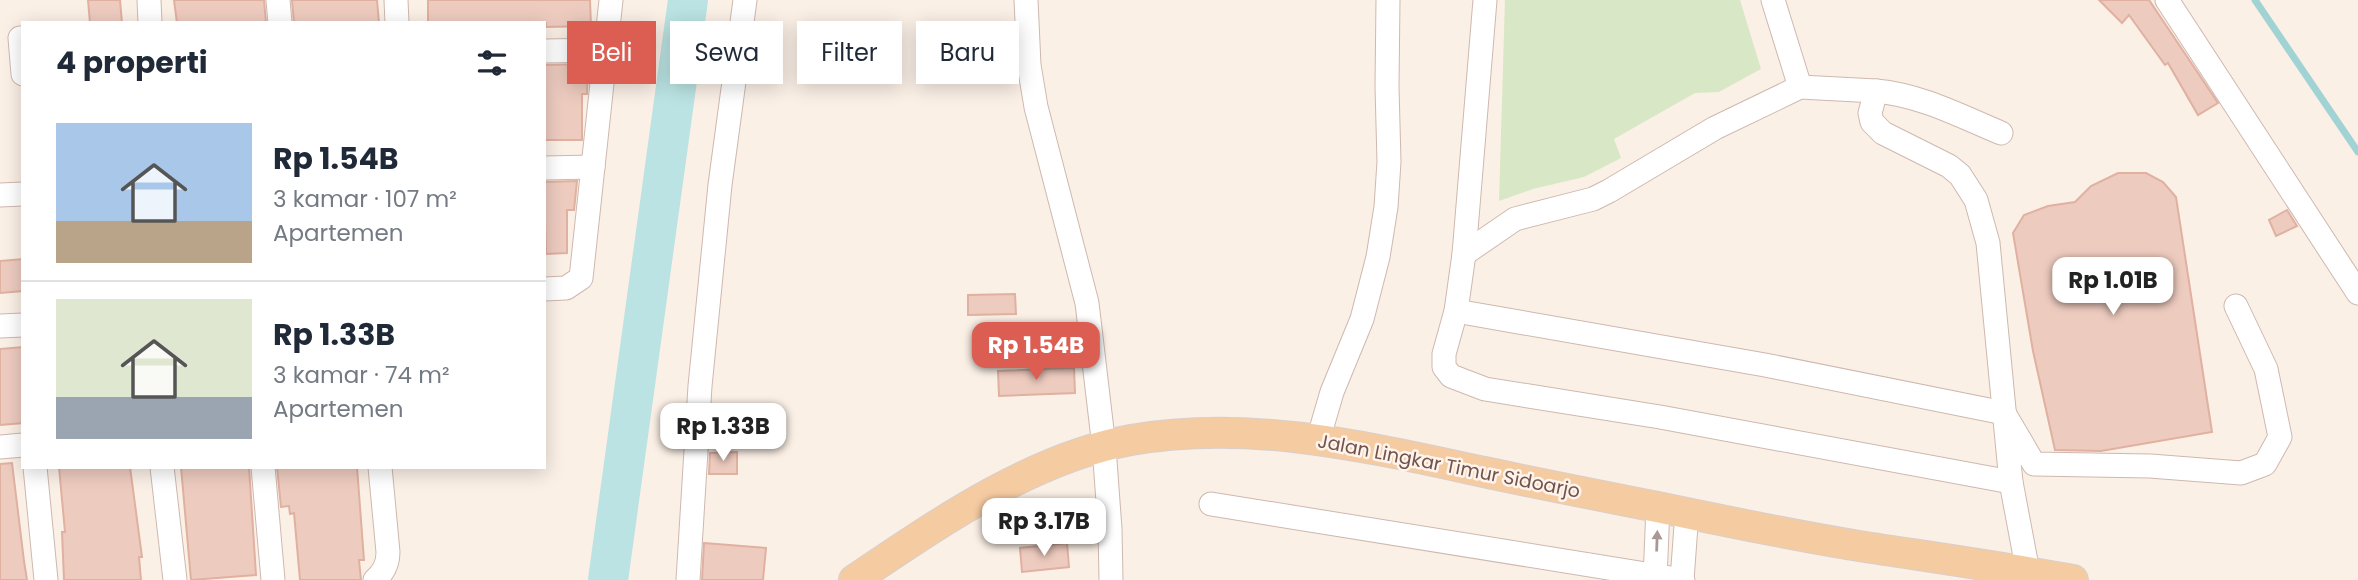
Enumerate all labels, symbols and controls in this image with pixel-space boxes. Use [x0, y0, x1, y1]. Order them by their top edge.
chip: Beli [567, 21, 656, 84]
chip: Sewa [670, 21, 783, 84]
chip: Filter [797, 21, 902, 84]
chip: Baru [916, 21, 1019, 84]
text: 4 properti [56, 41, 208, 84]
icon: filters [473, 44, 511, 82]
text: Rp 1.54B [273, 137, 399, 180]
icon: home [112, 151, 196, 235]
text: 3 kamar · 107 m² [273, 183, 457, 215]
text: Apartemen [273, 217, 403, 249]
pin: Rp 1.01B [2041, 258, 2185, 317]
text: Rp 1.01B [2068, 264, 2158, 296]
text: Rp 1.33B [273, 313, 395, 356]
pin: Rp 1.54B [964, 322, 1108, 382]
icon: home [112, 327, 196, 411]
text: Rp 1.54B [988, 329, 1084, 361]
text: 3 kamar · 74 m² [273, 359, 450, 391]
text: Apartemen [273, 393, 403, 425]
pin: Rp 1.33B [651, 404, 795, 463]
text: Rp 1.33B [676, 410, 770, 442]
street label: Jalan Lingkar Timur Sidoarjo [1315, 427, 1583, 505]
pin: Rp 3.17B [972, 498, 1116, 558]
text: Rp 3.17B [998, 505, 1090, 537]
one-way arrow [1652, 530, 1663, 552]

